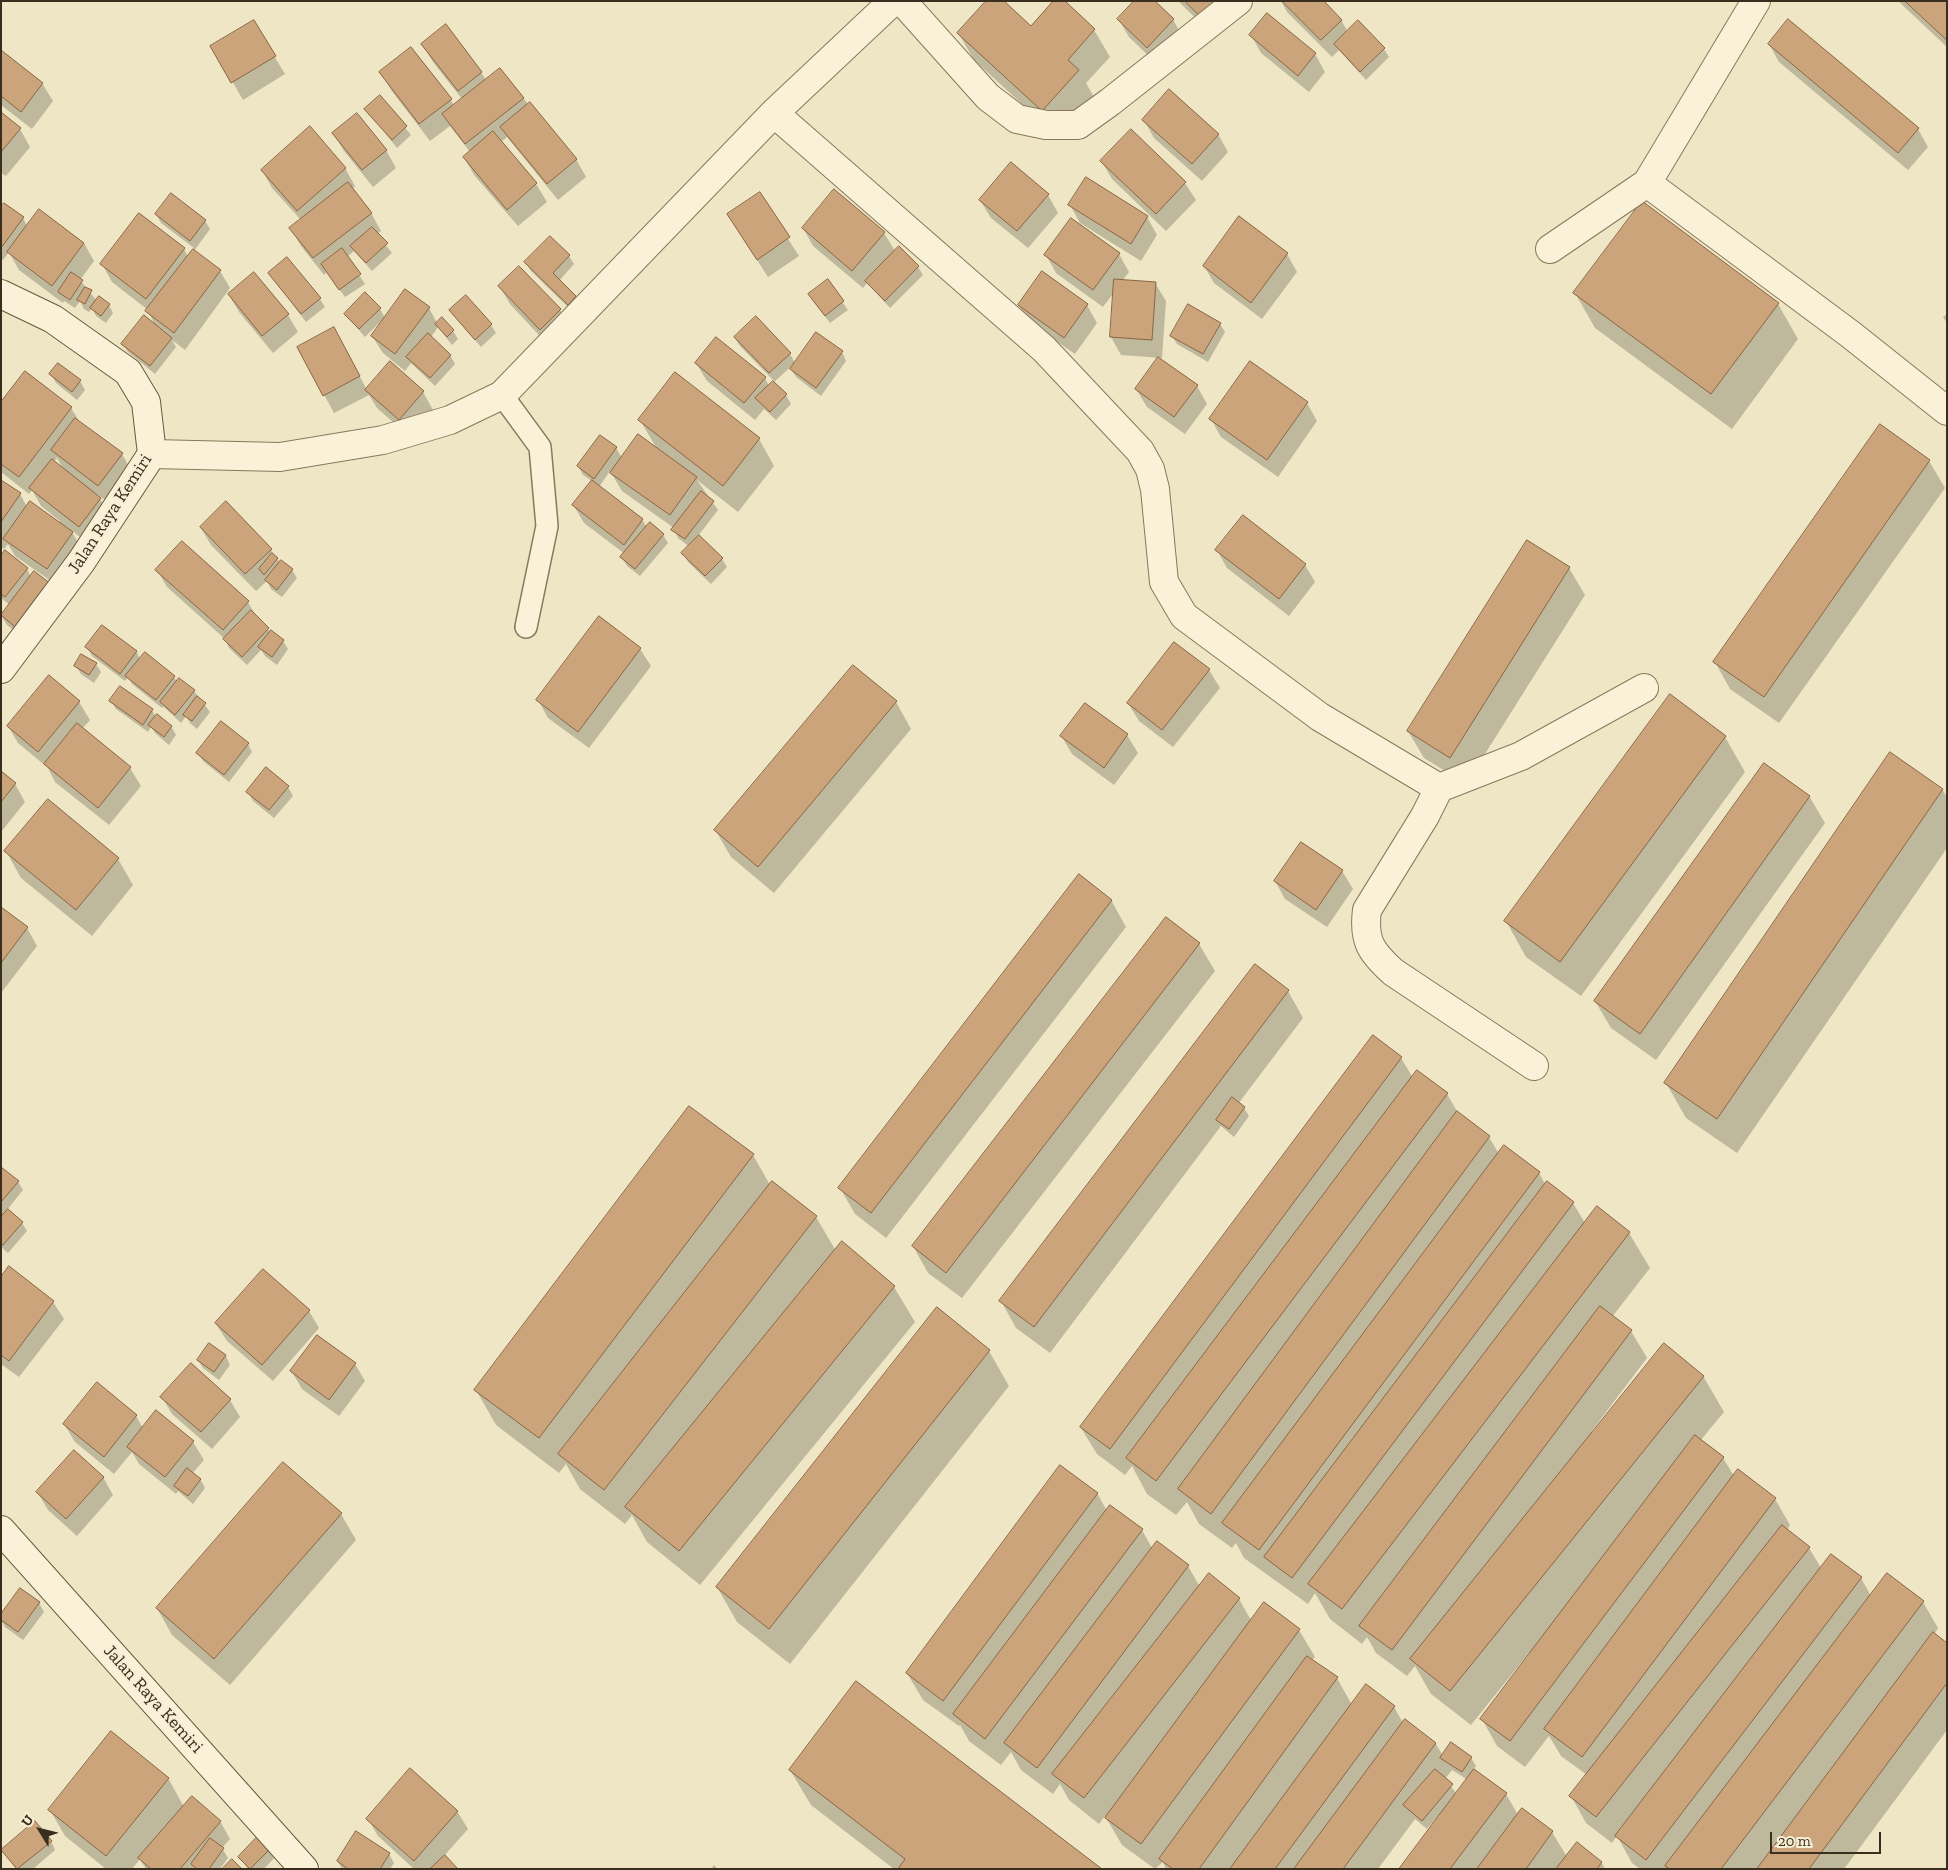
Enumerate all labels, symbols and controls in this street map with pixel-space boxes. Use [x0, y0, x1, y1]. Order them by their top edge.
street label: Jalan Raya Kemiri [63, 450, 157, 578]
street label: Jalan Raya Kemiri [99, 1640, 207, 1758]
north arrow [15, 1805, 65, 1855]
text: U [18, 1812, 37, 1830]
scale bar [1773, 1822, 1884, 1854]
text: 20 m [1778, 1832, 1811, 1850]

